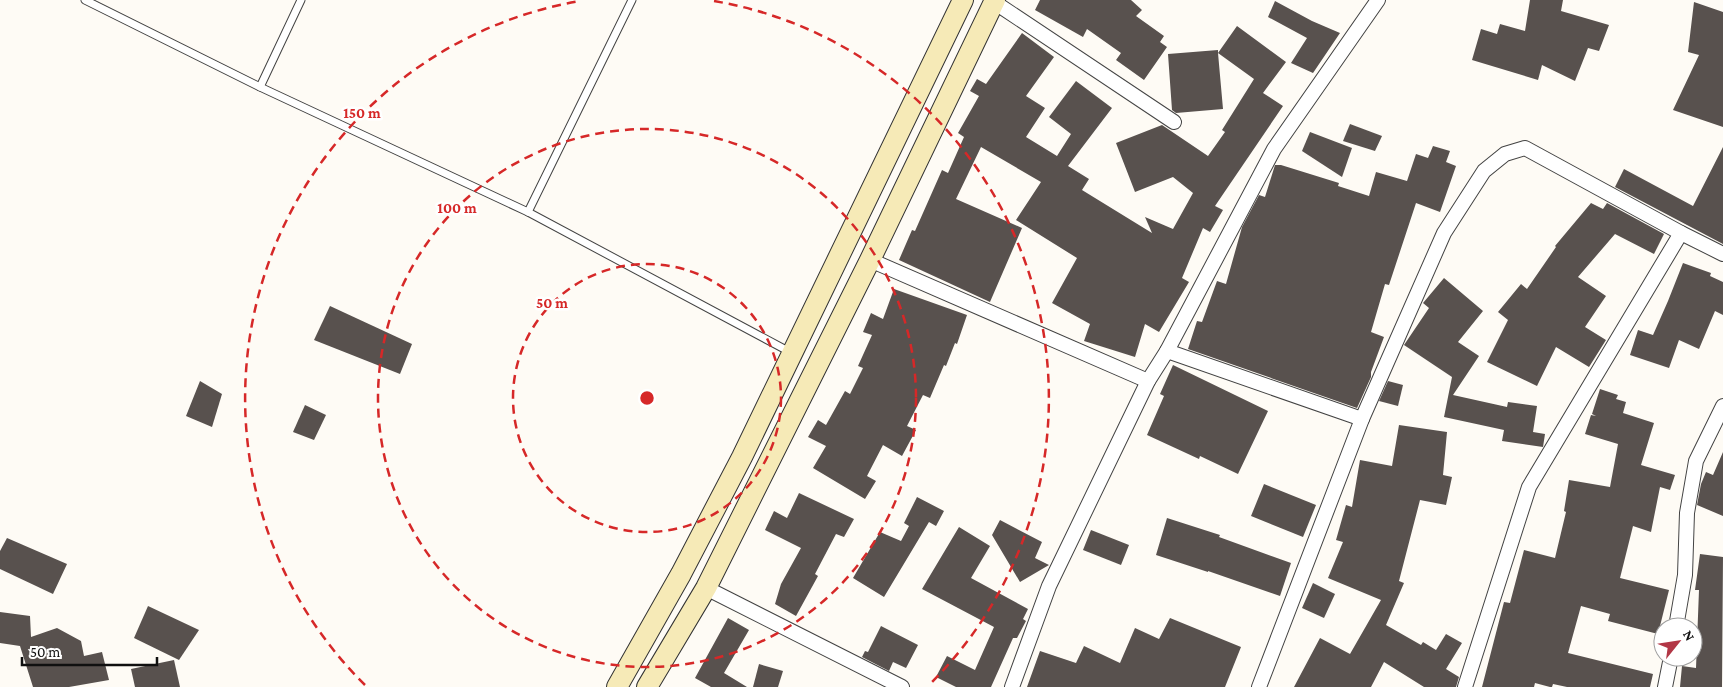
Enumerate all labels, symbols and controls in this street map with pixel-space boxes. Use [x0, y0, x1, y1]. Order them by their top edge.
text: 150 m [343, 105, 381, 121]
text: 100 m [437, 200, 477, 216]
text: 50 m [536, 295, 568, 311]
centre of rings [638, 389, 656, 407]
north arrow [1653, 617, 1703, 667]
text: N [1680, 627, 1699, 644]
scale bar [22, 634, 158, 666]
text: 50 m [30, 644, 60, 660]

